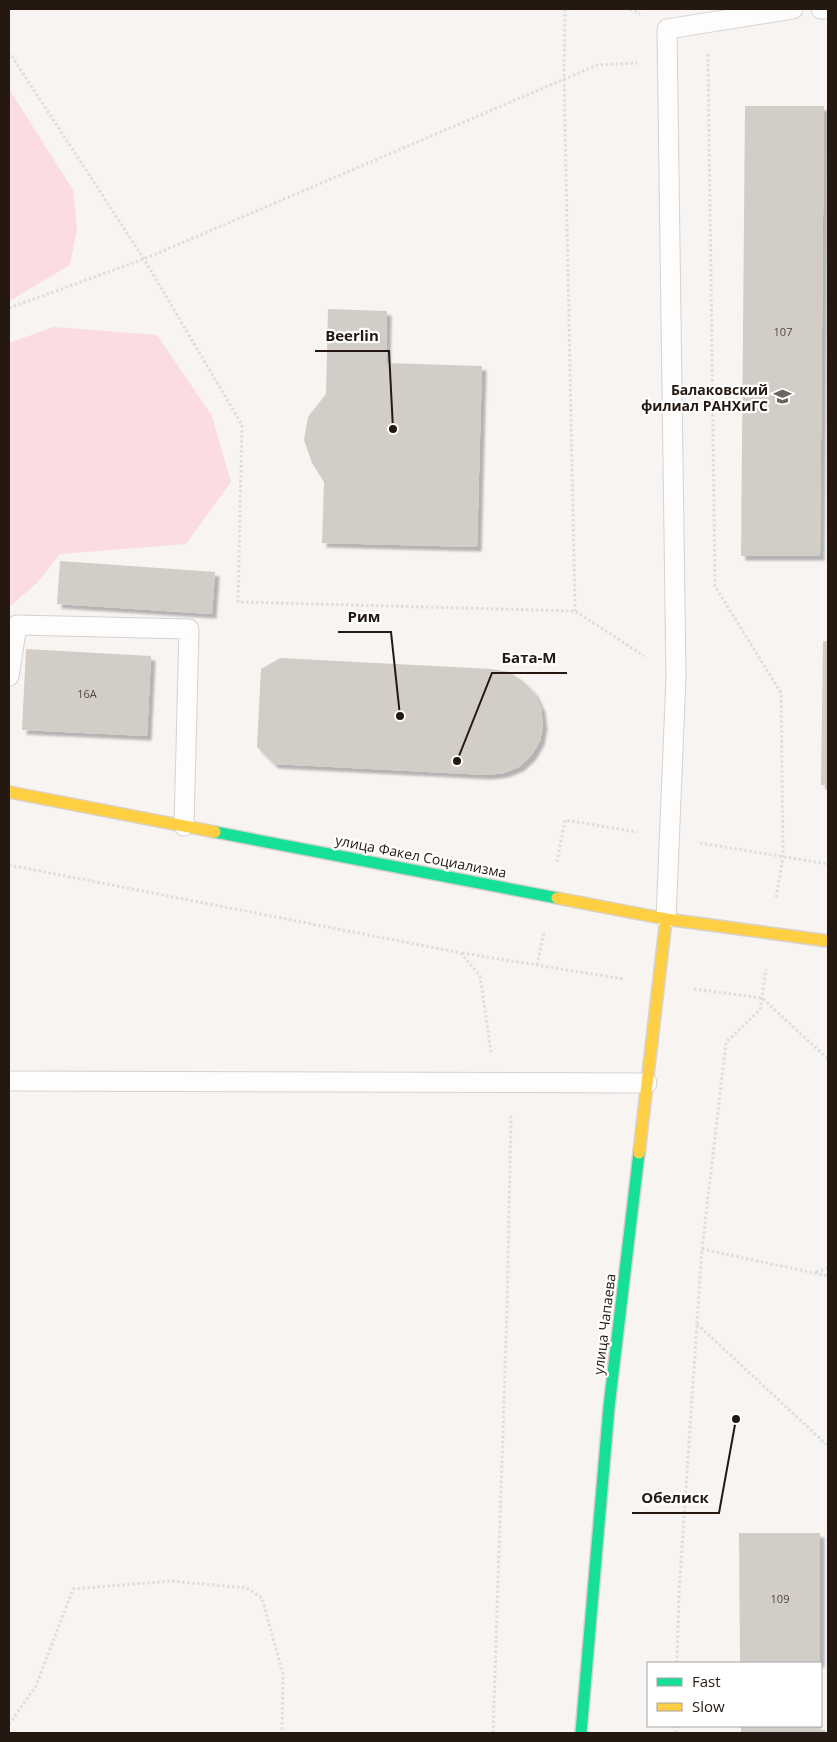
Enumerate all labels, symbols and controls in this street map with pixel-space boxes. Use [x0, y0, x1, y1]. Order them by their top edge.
callout: Beerlin [315, 321, 389, 351]
house number: 107 [774, 324, 792, 339]
text: Beerlin [325, 325, 379, 345]
place label: Балаковский филиал РАНХиГС [641, 380, 768, 415]
school or university icon: Балаковский филиал РАНХиГС [772, 387, 792, 407]
callout: Рим [338, 602, 391, 632]
text: Рим [348, 606, 380, 626]
callout: Бата-М [492, 643, 567, 673]
text: Бата-М [502, 647, 556, 667]
house number: 16А [77, 686, 97, 701]
street label: улица Факел Социализма [334, 830, 508, 882]
street label: улица Чапаева [588, 1272, 620, 1376]
callout: Обелиск [632, 1483, 719, 1513]
text: Обелиск [641, 1487, 710, 1507]
house number: 109 [771, 1591, 789, 1606]
legend [647, 1662, 822, 1727]
text: Fast [692, 1671, 721, 1691]
text: Slow [692, 1696, 725, 1716]

